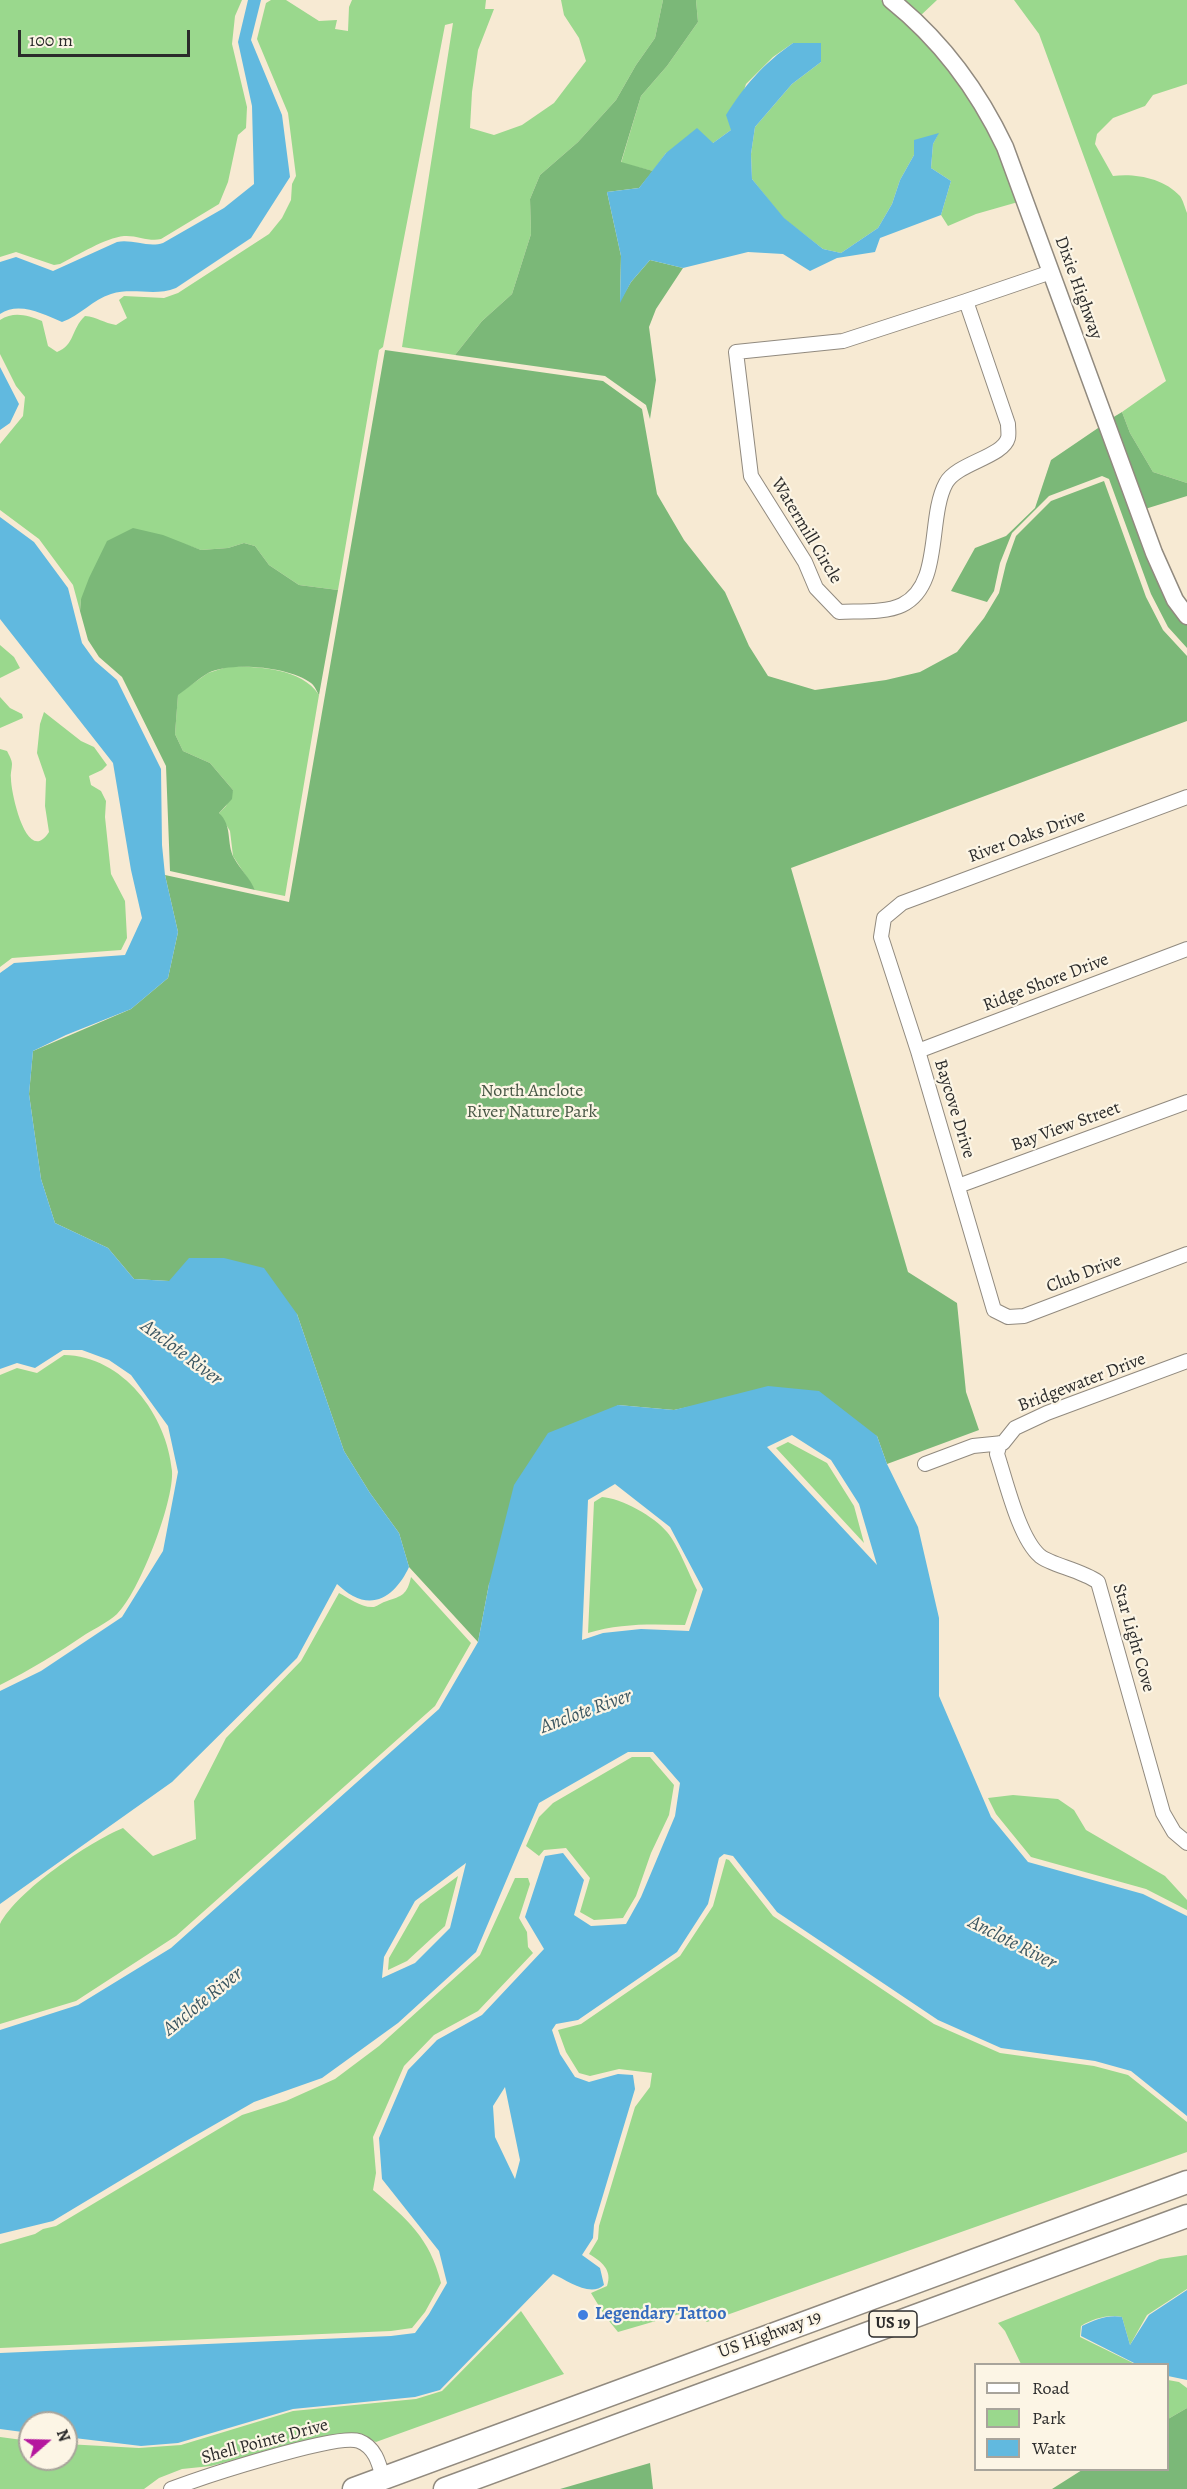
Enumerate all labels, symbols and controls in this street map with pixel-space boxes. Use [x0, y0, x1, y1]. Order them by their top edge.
scale bar [21, 18, 194, 56]
text: 100 m [29, 28, 73, 52]
street label: Dixie Highway [1049, 233, 1107, 343]
street label: Watermill Circle [766, 474, 846, 588]
street label: River Oaks Drive [965, 806, 1089, 868]
street label: Ridge Shore Drive [980, 949, 1112, 1017]
street label: Baycove Drive [929, 1057, 979, 1161]
park label: North Anclote River Nature Park [467, 1081, 597, 1124]
street label: Bay View Street [1009, 1097, 1123, 1157]
street label: Club Drive [1043, 1250, 1125, 1298]
water label: Anclote River [136, 1315, 226, 1391]
street label: Bridgewater Drive [1015, 1349, 1149, 1417]
street label: Star Light Cove [1107, 1581, 1159, 1695]
water label: Anclote River [537, 1684, 635, 1740]
water label: Anclote River [964, 1911, 1060, 1975]
water label: Anclote River [158, 1963, 248, 2041]
place label: Legendary Tattoo [595, 2304, 726, 2326]
street label: US Highway 19 [715, 2306, 825, 2364]
marker: Legendary Tattoo [576, 2308, 590, 2322]
road number: US 19 [869, 2311, 917, 2337]
legend [974, 2363, 1169, 2471]
text: Road [1032, 2376, 1069, 2400]
text: Park [1032, 2406, 1066, 2430]
north arrow [18, 2411, 78, 2471]
street label: Shell Pointe Drive [199, 2415, 331, 2469]
text: N [51, 2426, 75, 2445]
text: Water [1032, 2436, 1077, 2460]

